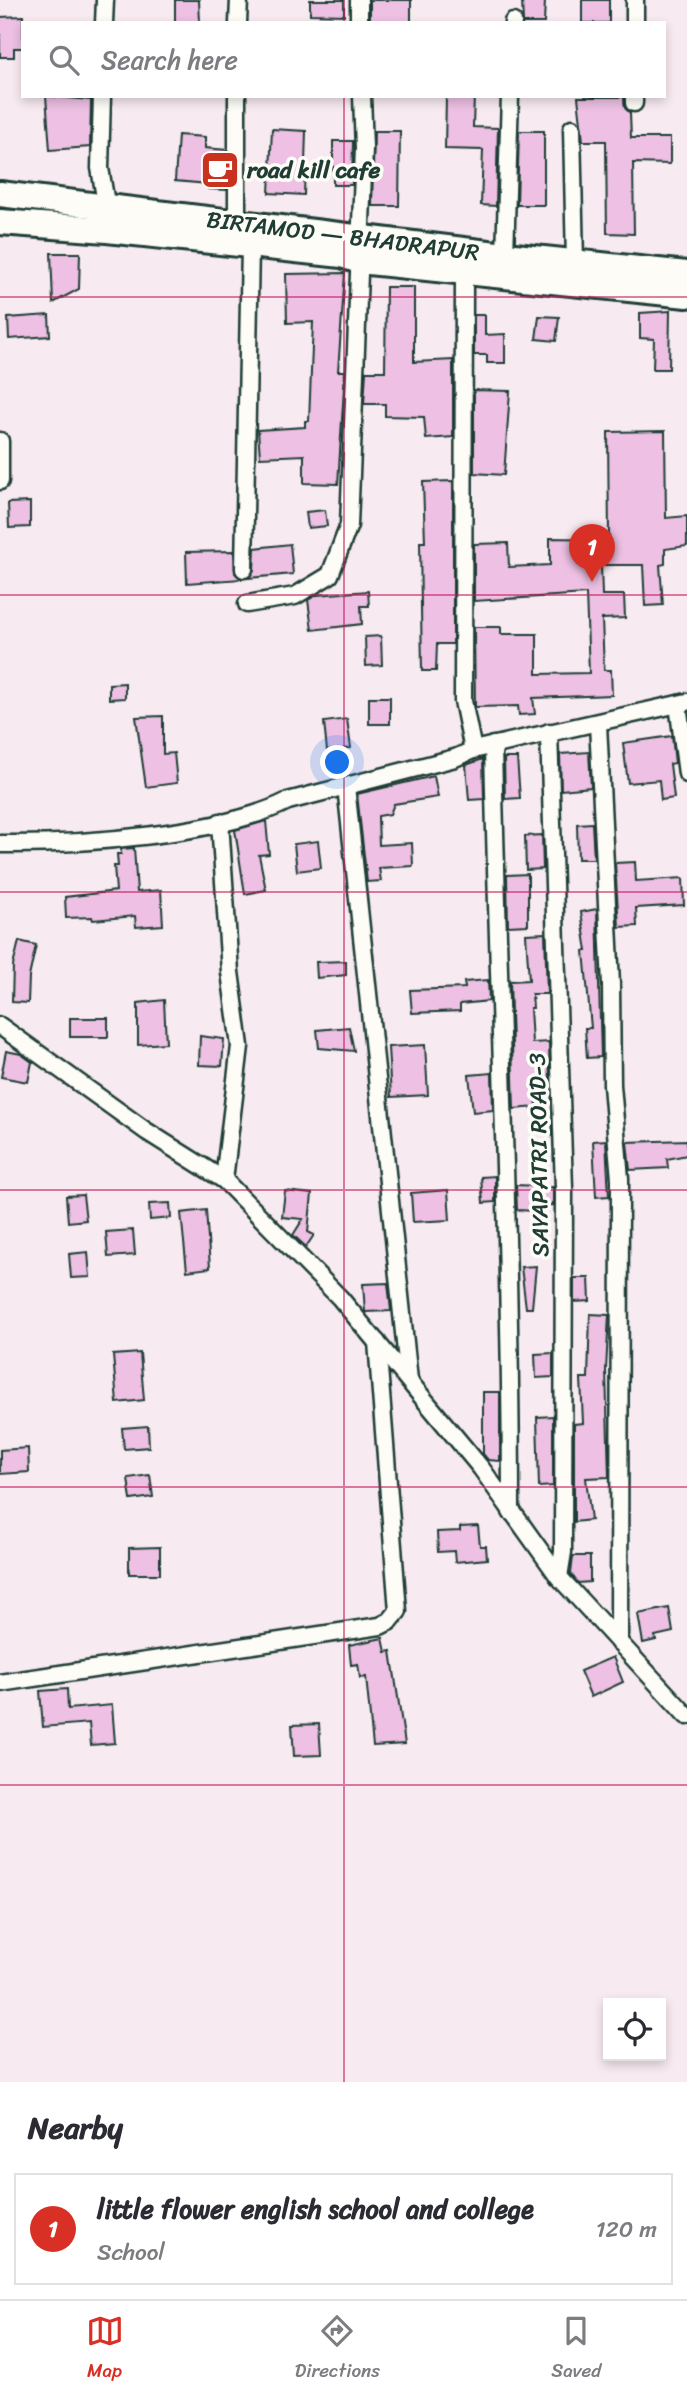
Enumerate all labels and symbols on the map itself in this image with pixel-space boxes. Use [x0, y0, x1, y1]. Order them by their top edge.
cafe icon: road kill cafe [199, 149, 241, 191]
place label: road kill cafe [246, 150, 381, 191]
street label: BIRTAMOD — BHADRAPUR [204, 199, 482, 273]
pin: 1 [569, 524, 615, 582]
your location [320, 745, 354, 779]
street label: SAYAPATRI ROAD-3 [517, 1052, 561, 1257]

